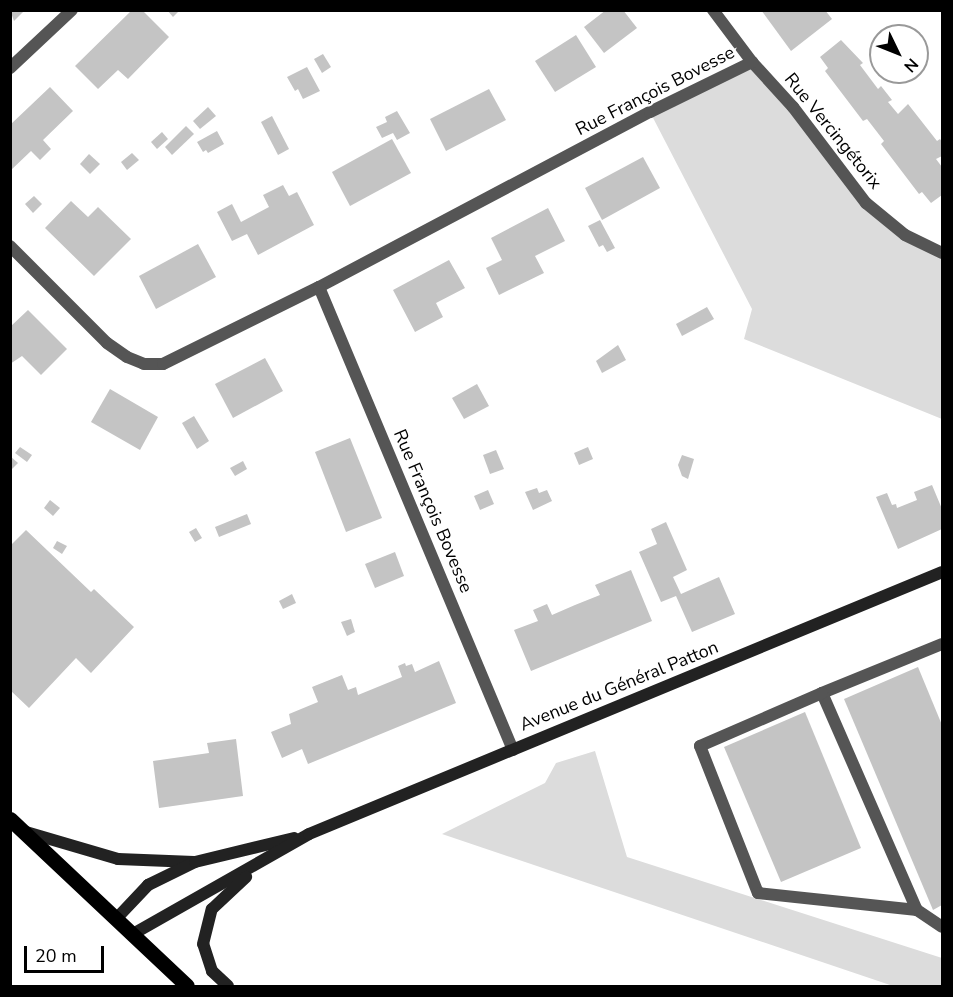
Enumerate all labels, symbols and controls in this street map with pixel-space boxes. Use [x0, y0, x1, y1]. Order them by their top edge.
north arrow [869, 24, 929, 84]
street label: Rue François Bovesse [572, 42, 738, 140]
text: N [899, 53, 923, 77]
street label: Rue Vercingétorix [780, 69, 886, 193]
street label: Rue François Bovesse [389, 426, 477, 596]
street label: Avenue du Général Patton [516, 636, 722, 736]
scale bar [27, 934, 106, 972]
text: 20 m [35, 944, 77, 968]

